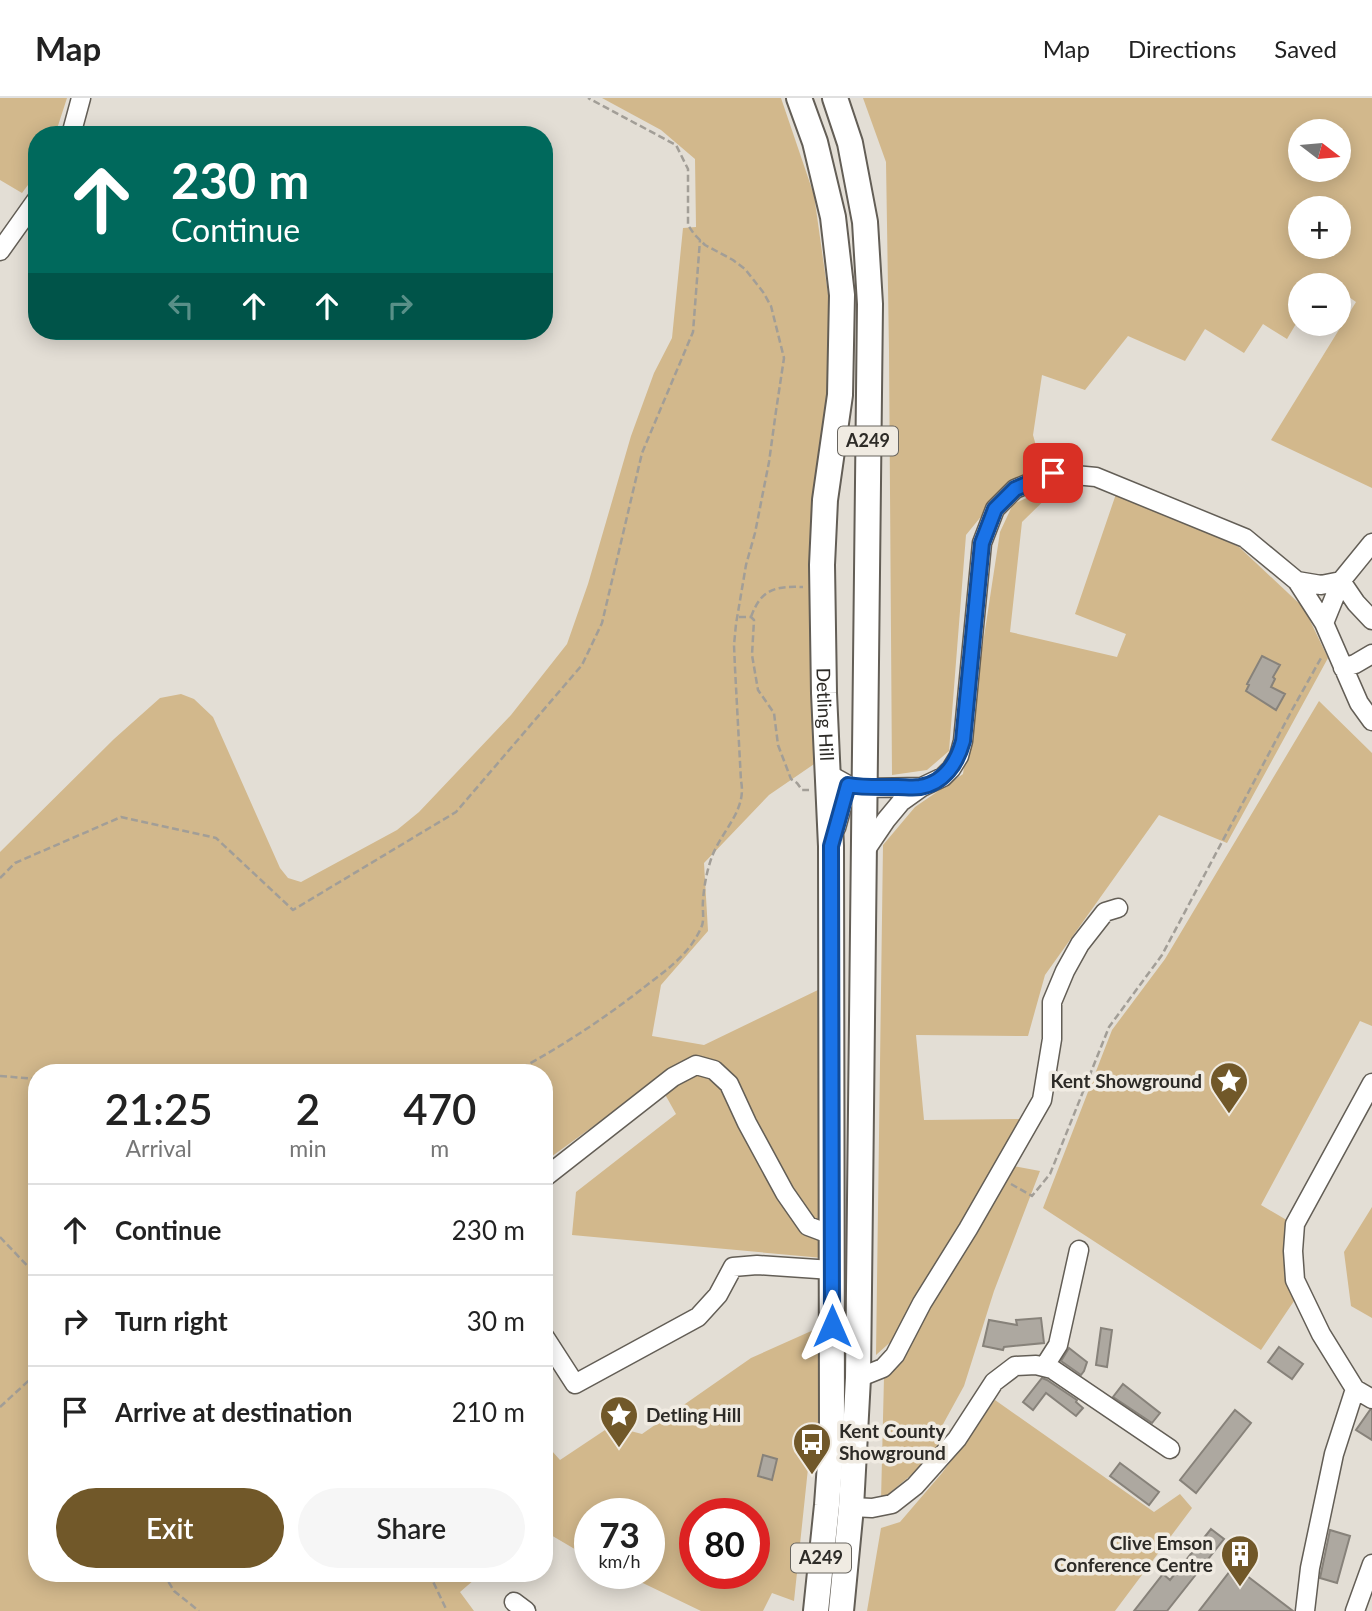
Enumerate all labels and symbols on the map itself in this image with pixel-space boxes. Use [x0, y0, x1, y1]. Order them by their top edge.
north arrow [1288, 119, 1351, 182]
road number: A249 [838, 426, 898, 456]
pin [1023, 443, 1083, 503]
street label: Detling Hill [813, 667, 839, 762]
place icon: Kent Showground [1208, 1060, 1250, 1115]
place label: Kent Showground [1050, 1069, 1202, 1092]
position arrow [795, 1289, 869, 1363]
place icon: Detling Hill [598, 1394, 640, 1449]
place label: Detling Hill [646, 1403, 741, 1426]
place label: Kent County Showground [839, 1419, 946, 1464]
bus stop icon: Kent County Showground [791, 1421, 833, 1476]
speed limit sign: 80 [679, 1498, 770, 1589]
place label: Clive Emson Conference Centre [1054, 1531, 1213, 1576]
building icon: Clive Emson Conference Centre [1219, 1533, 1261, 1588]
road number: A249 [791, 1544, 851, 1573]

